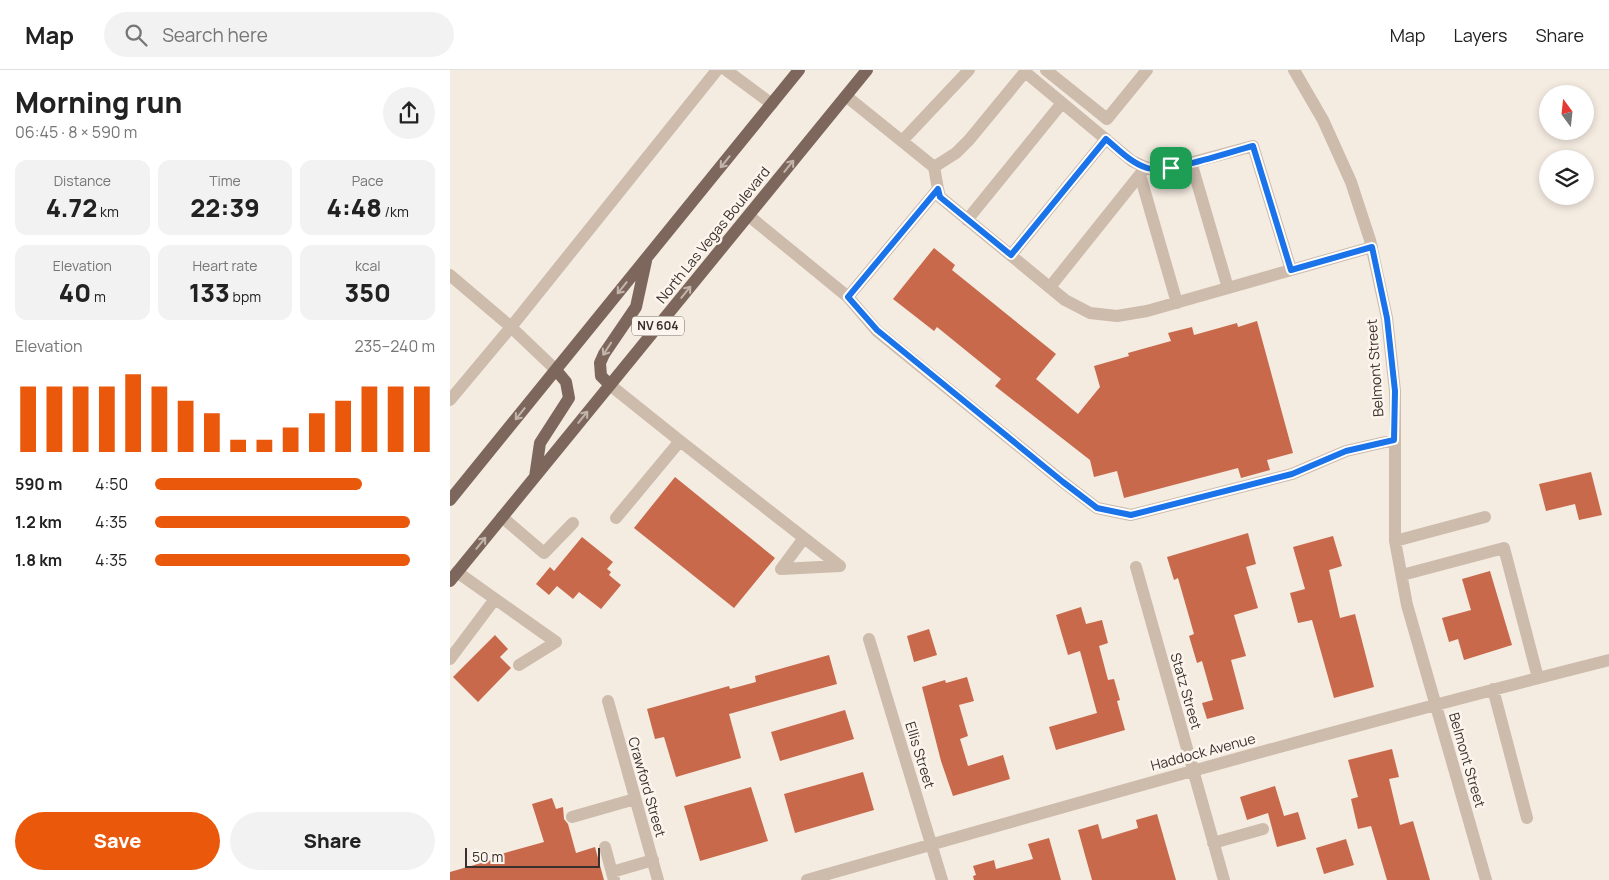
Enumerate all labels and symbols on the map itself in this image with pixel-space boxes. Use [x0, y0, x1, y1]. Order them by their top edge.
north arrow [1539, 85, 1594, 140]
pin [1150, 147, 1192, 189]
one-way arrow [719, 155, 730, 168]
one-way arrow [784, 160, 795, 173]
street label: North Las Vegas Boulevard [652, 162, 774, 307]
one-way arrow [617, 281, 628, 294]
one-way arrow [681, 285, 692, 298]
road number: NV 604 [632, 317, 684, 336]
street label: Belmont Street [1362, 318, 1387, 418]
one-way arrow [602, 342, 612, 356]
one-way arrow [514, 408, 525, 421]
one-way arrow [578, 411, 589, 424]
one-way arrow [475, 537, 486, 550]
street label: Statz Street [1166, 650, 1207, 732]
street label: Belmont Street [1445, 710, 1490, 810]
street label: Ellis Street [901, 719, 940, 791]
street label: Haddock Avenue [1148, 728, 1257, 775]
street label: Crawford Street [624, 735, 671, 839]
scale bar [465, 845, 600, 868]

